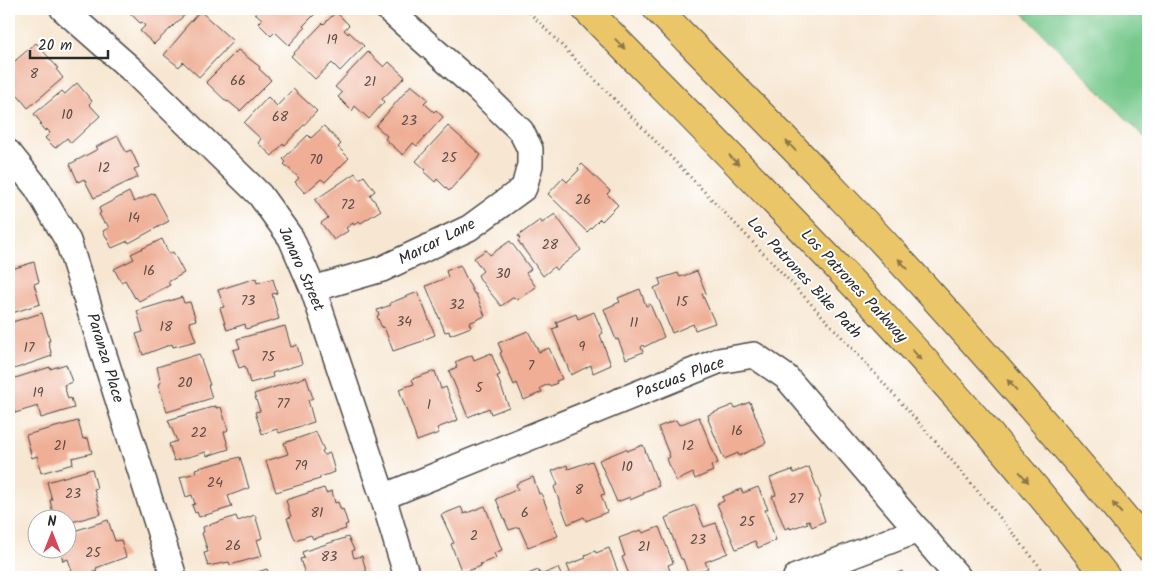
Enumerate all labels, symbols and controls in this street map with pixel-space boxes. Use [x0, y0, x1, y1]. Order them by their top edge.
scale bar [30, 28, 108, 60]
house number: 19 [326, 29, 338, 51]
text: 20 m [38, 34, 72, 58]
one-way arrow [614, 37, 626, 49]
house number: 8 [30, 63, 39, 85]
house number: 66 [230, 70, 246, 92]
house number: 21 [364, 71, 376, 93]
house number: 10 [61, 104, 73, 126]
house number: 68 [272, 106, 289, 128]
house number: 23 [401, 110, 417, 132]
one-way arrow [785, 140, 797, 152]
house number: 25 [441, 147, 458, 169]
house number: 70 [309, 149, 323, 171]
one-way arrow [727, 154, 739, 166]
house number: 12 [98, 157, 110, 179]
house number: 26 [575, 189, 591, 211]
house number: 72 [341, 194, 355, 216]
house number: 14 [128, 207, 140, 229]
street label: Los Patrones Bike Path [741, 211, 867, 345]
street label: Marcar Lane [394, 212, 480, 272]
street label: Janaro Street [271, 223, 331, 316]
street label: Los Patrones Parkway [794, 223, 914, 349]
house number: 28 [542, 234, 559, 256]
one-way arrow [897, 258, 909, 270]
house number: 16 [143, 260, 155, 282]
house number: 30 [496, 263, 511, 285]
house number: 73 [241, 290, 255, 312]
house number: 15 [676, 291, 689, 313]
house number: 32 [449, 294, 465, 316]
street label: Paranza Place [79, 310, 131, 406]
house number: 34 [396, 311, 412, 333]
house number: 11 [630, 312, 638, 334]
house number: 18 [160, 316, 173, 338]
house number: 9 [579, 336, 586, 358]
house number: 17 [24, 337, 35, 359]
house number: 75 [261, 346, 276, 368]
one-way arrow [911, 348, 923, 360]
street label: Pascuas Place [632, 350, 728, 406]
house number: 7 [528, 355, 535, 377]
house number: 20 [177, 372, 193, 394]
house number: 5 [475, 377, 484, 399]
one-way arrow [1006, 379, 1017, 392]
house number: 19 [32, 382, 44, 404]
house number: 77 [277, 393, 290, 415]
house number: 1 [427, 394, 431, 416]
house number: 16 [731, 420, 743, 442]
house number: 22 [191, 422, 207, 444]
house number: 21 [54, 435, 66, 457]
house number: 12 [682, 435, 694, 457]
house number: 79 [294, 455, 308, 477]
house number: 10 [621, 456, 633, 478]
one-way arrow [1018, 471, 1029, 483]
house number: 24 [207, 472, 223, 494]
house number: 8 [575, 479, 584, 501]
house number: 23 [65, 483, 81, 505]
house number: 27 [789, 488, 804, 510]
house number: 81 [311, 502, 323, 524]
house number: 6 [521, 502, 529, 524]
one-way arrow [1112, 502, 1123, 515]
north arrow [28, 508, 78, 558]
text: N [48, 511, 57, 533]
house number: 25 [739, 511, 756, 533]
house number: 2 [470, 525, 478, 547]
house number: 23 [690, 529, 706, 551]
house number: 26 [225, 535, 241, 557]
house number: 21 [638, 536, 650, 558]
house number: 25 [85, 542, 102, 564]
house number: 83 [321, 546, 337, 568]

